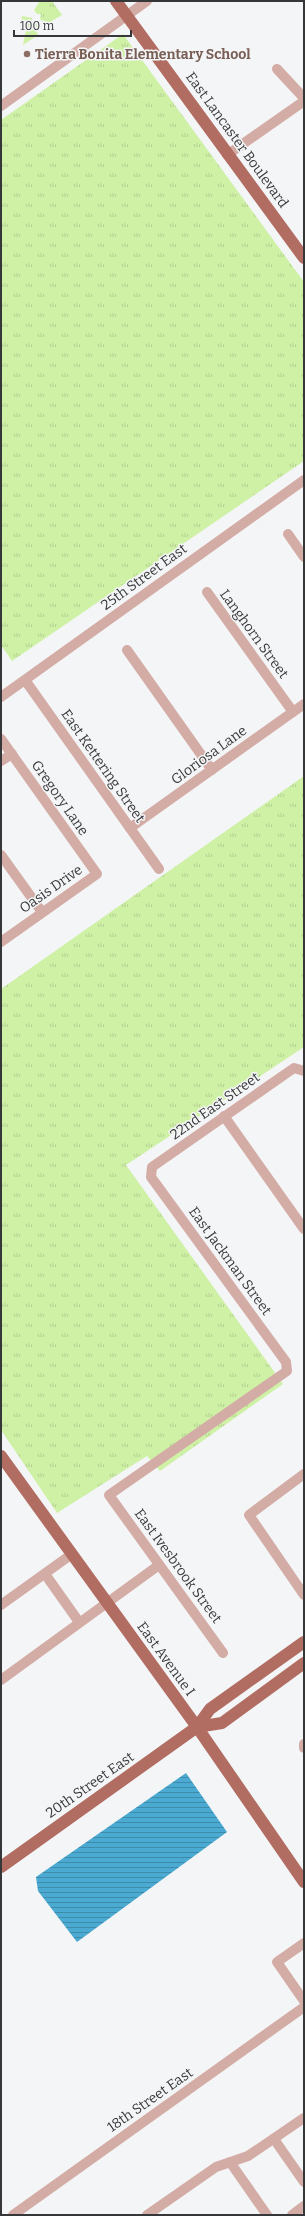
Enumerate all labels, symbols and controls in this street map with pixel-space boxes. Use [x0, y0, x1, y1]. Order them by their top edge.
scale bar [14, 12, 131, 38]
text: 100 m [20, 19, 55, 33]
place label: Tierra Bonita Elementary School [35, 46, 251, 63]
marker: Tierra Bonita Elementary School [22, 49, 32, 59]
street label: East Lancaster Boulevard [182, 69, 292, 211]
street label: 25th Street East [98, 540, 190, 614]
street label: Langhorn Street [216, 586, 292, 682]
street label: East Kettering Street [57, 706, 149, 826]
street label: Gloriosa Lane [168, 722, 250, 788]
street label: Gregory Lane [28, 757, 92, 839]
street label: Oasis Drive [16, 861, 86, 917]
street label: 22nd East Street [167, 1069, 263, 1143]
street label: East Jackman Street [185, 1204, 275, 1318]
street label: East Ivesbrook Street [131, 1506, 225, 1626]
street label: East Avenue I [133, 1619, 199, 1699]
street label: 20th Street East [43, 1748, 137, 1822]
street label: 18th Street East [104, 2064, 196, 2136]

